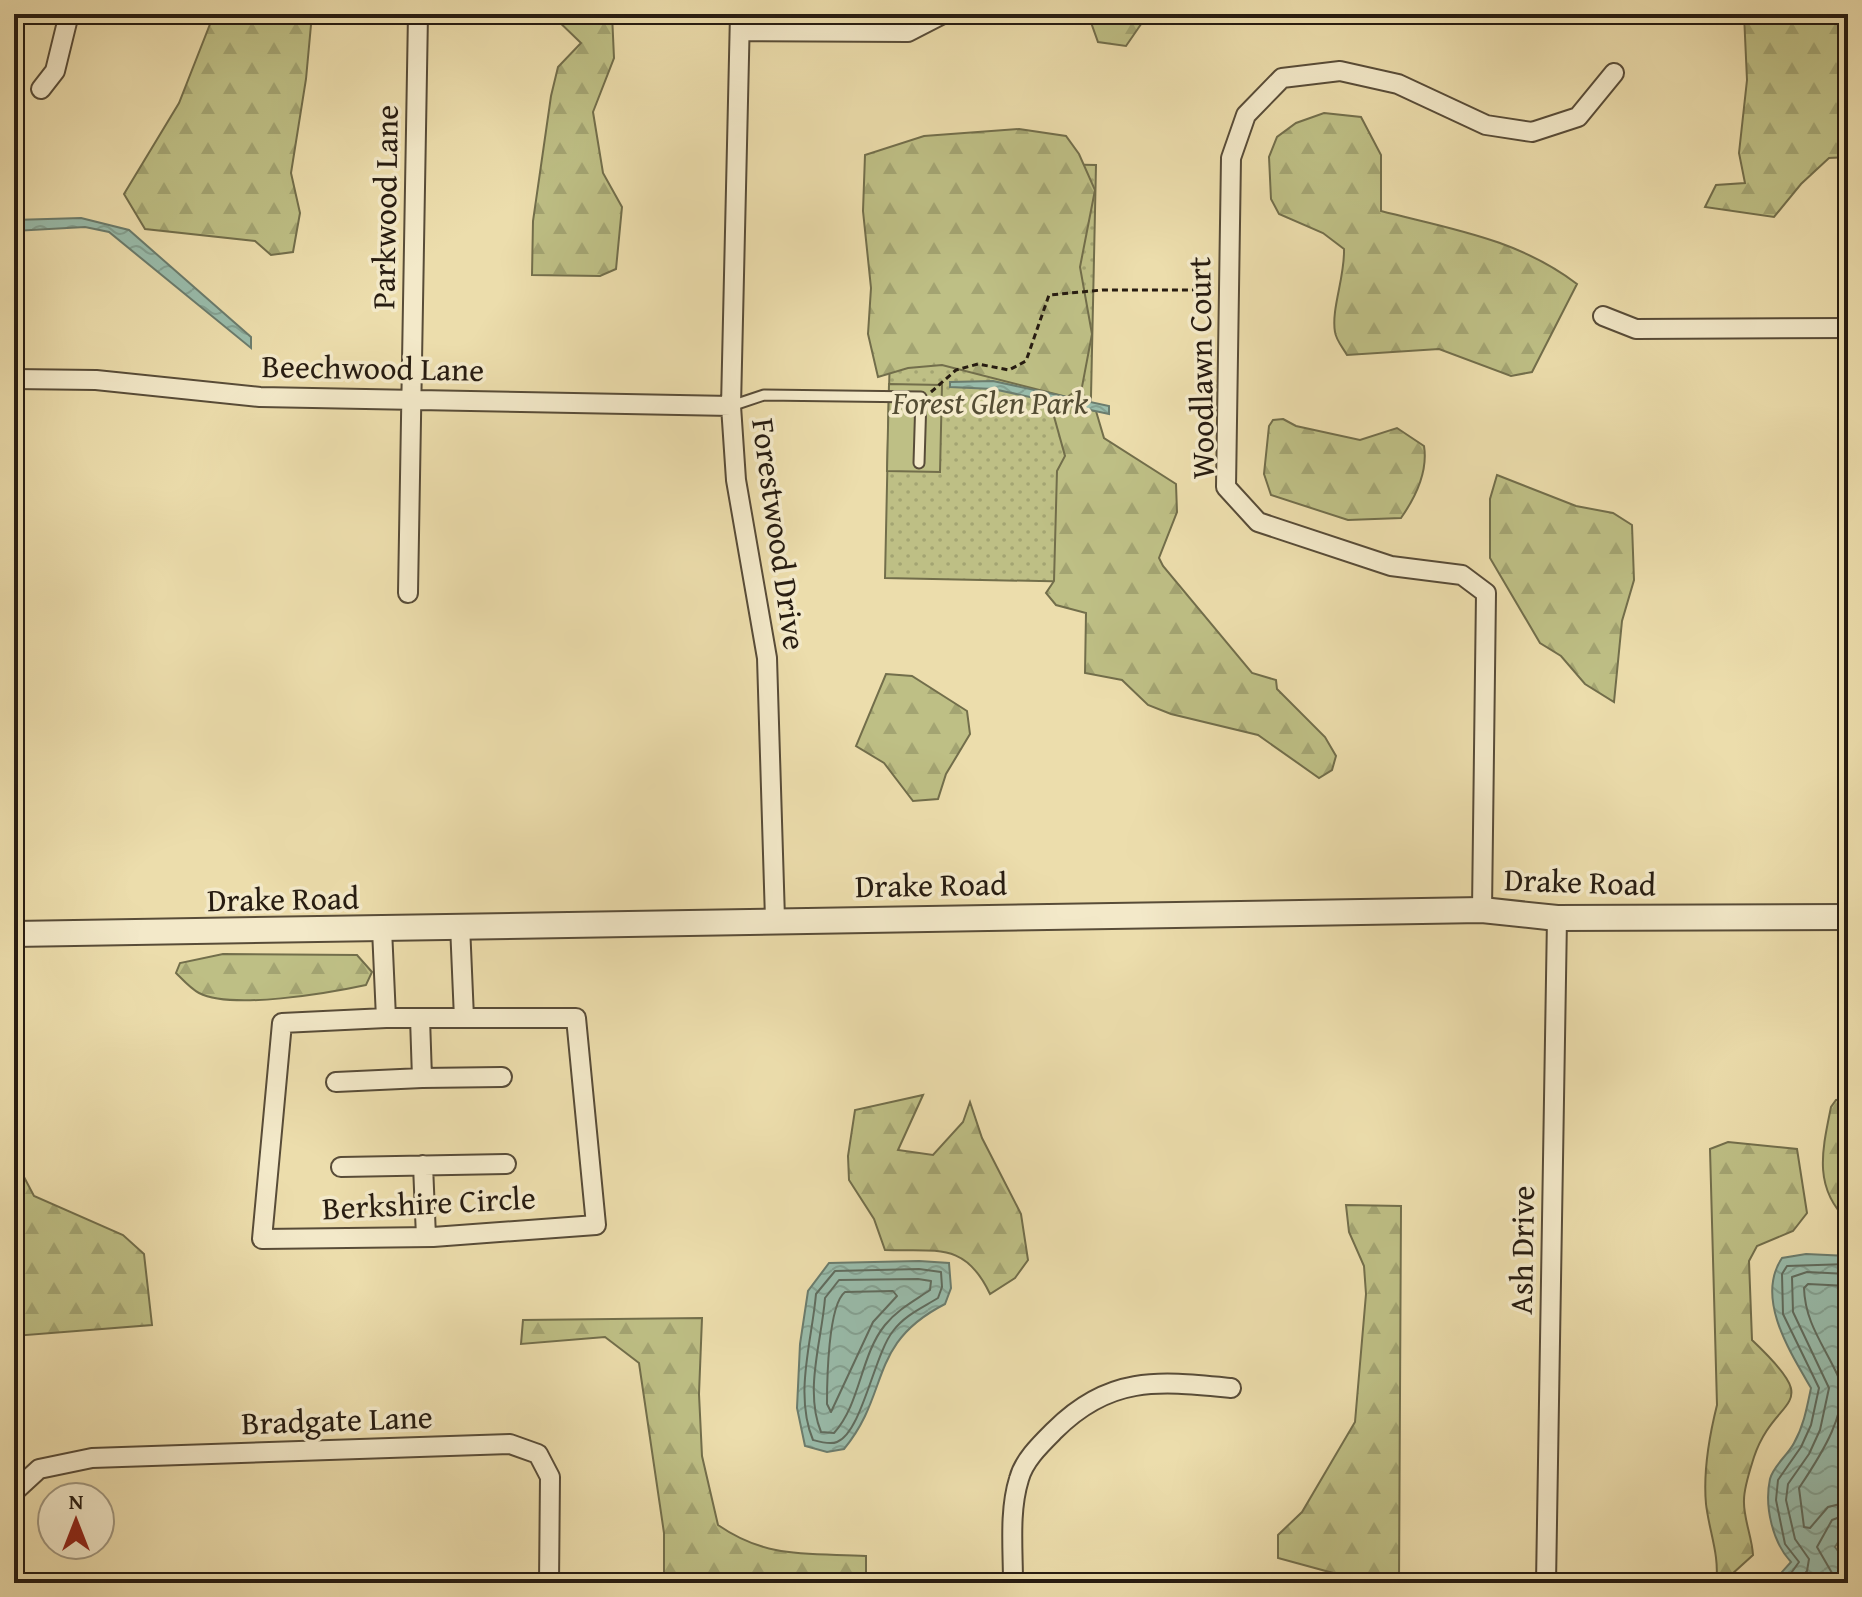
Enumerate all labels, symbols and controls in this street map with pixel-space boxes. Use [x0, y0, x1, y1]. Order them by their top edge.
street label: Parkwood Lane [359, 104, 410, 310]
street label: Woodlawn Court [1175, 256, 1226, 480]
street label: Beechwood Lane [261, 342, 485, 393]
park label: Forest Glen Park [891, 379, 1088, 426]
street label: Forestwood Drive [740, 415, 819, 653]
street label: Drake Road [1503, 855, 1657, 908]
street label: Drake Road [855, 860, 1007, 909]
street label: Drake Road [207, 874, 359, 923]
street label: Berkshire Circle [321, 1173, 537, 1232]
street label: Ash Drive [1497, 1185, 1546, 1315]
street label: Bradgate Lane [241, 1393, 433, 1446]
north arrow [36, 1481, 116, 1561]
text: N [69, 1485, 84, 1517]

